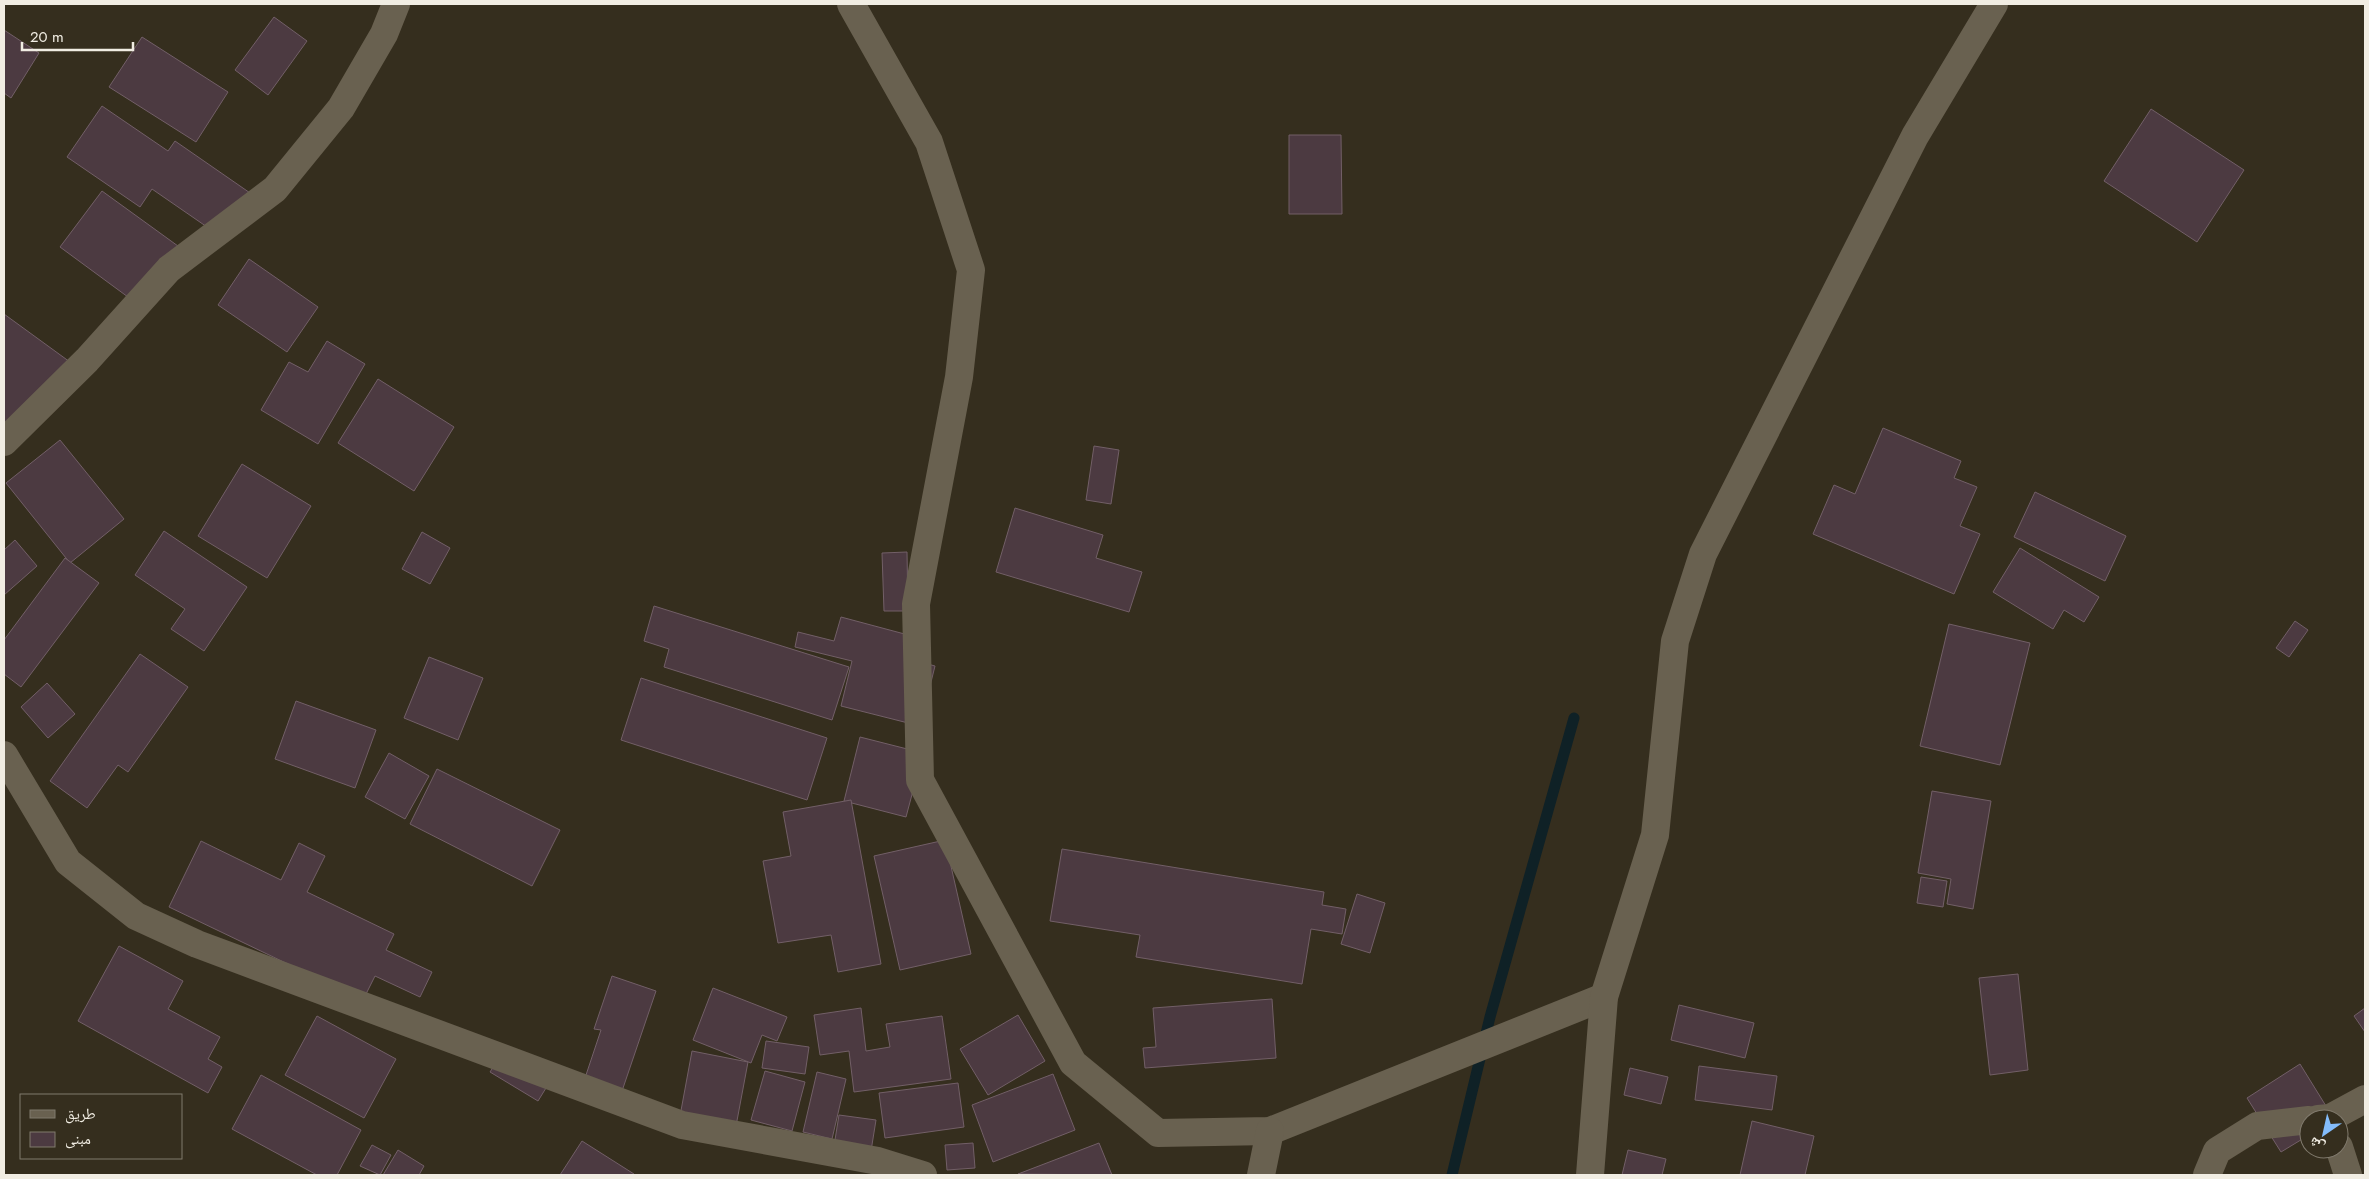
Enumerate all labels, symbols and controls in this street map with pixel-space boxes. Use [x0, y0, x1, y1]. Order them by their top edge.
scale bar [22, 20, 134, 52]
text: 20 m [30, 26, 64, 48]
legend [20, 1094, 182, 1159]
text: طريق [65, 1103, 96, 1125]
north arrow [2299, 1109, 2349, 1159]
text: مبنى [65, 1128, 91, 1150]
text: ش [2305, 1132, 2328, 1157]

